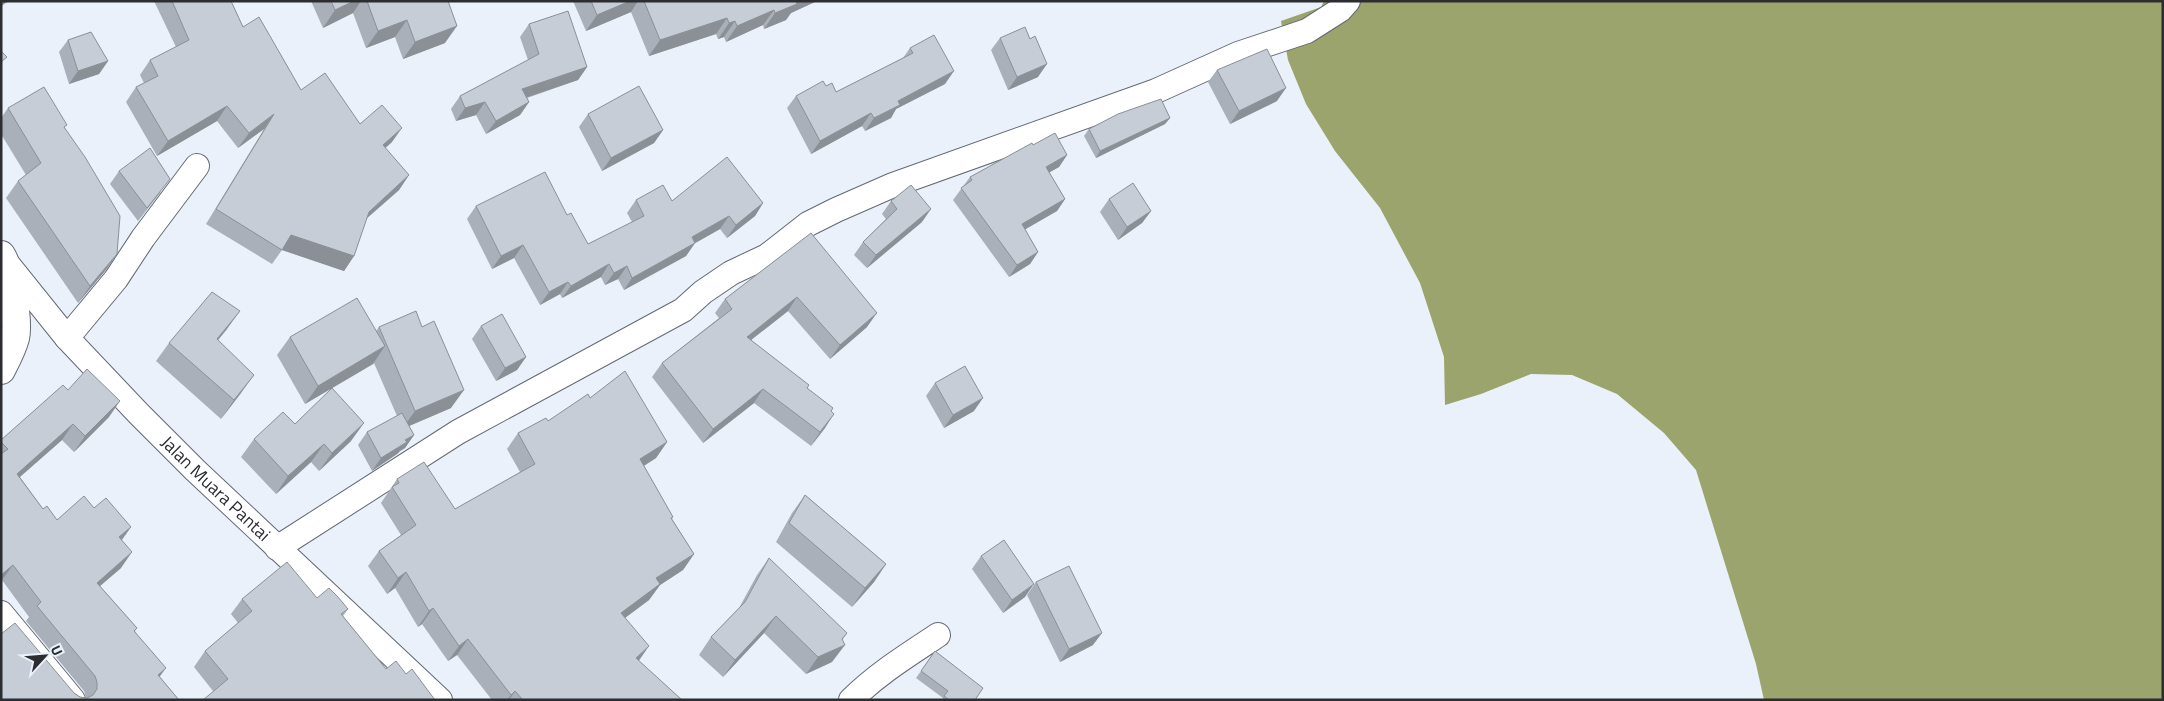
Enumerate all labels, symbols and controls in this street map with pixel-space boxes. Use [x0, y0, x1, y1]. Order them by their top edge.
street label: Jalan Muara Pantai [155, 429, 277, 547]
north arrow [20, 631, 70, 681]
text: U [46, 641, 69, 659]

